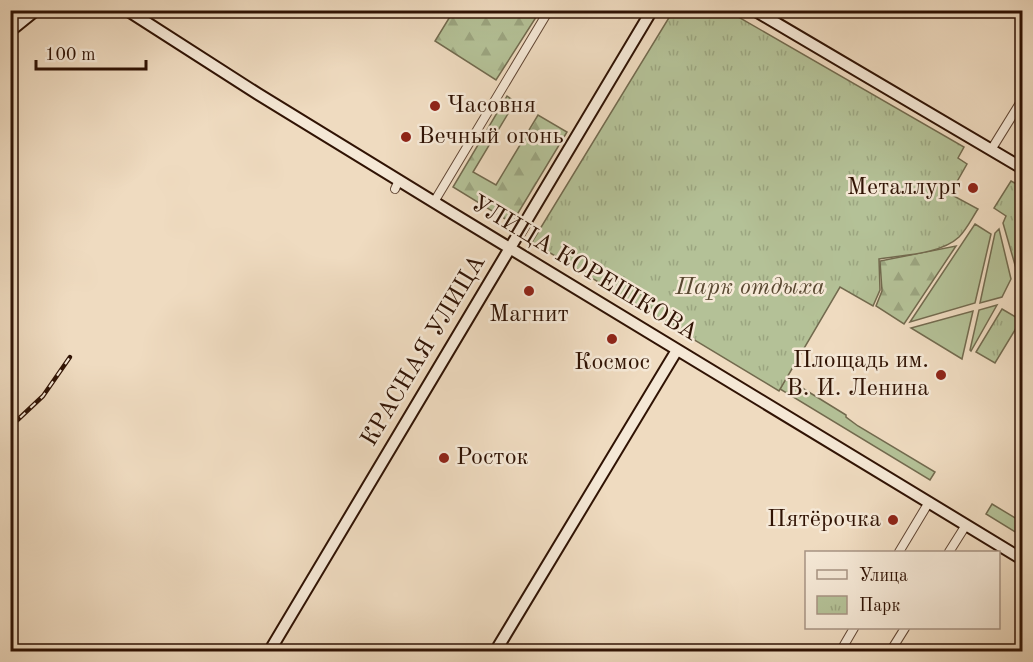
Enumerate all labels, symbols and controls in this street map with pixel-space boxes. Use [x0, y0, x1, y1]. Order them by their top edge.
scale bar [36, 33, 146, 71]
text: 100 m [45, 46, 96, 64]
place label: Часовня [447, 94, 536, 118]
marker: Часовня [428, 99, 442, 113]
place label: Вечный огонь [418, 125, 564, 149]
marker: Вечный огонь [399, 130, 413, 144]
place label: Металлург [847, 176, 961, 200]
marker: Металлург [966, 181, 980, 195]
street label: УЛИЦА КОРЕШКОВА [467, 192, 701, 346]
street label: КРАСНАЯ УЛИЦА [357, 251, 491, 451]
park label: Парк отдыха [674, 276, 825, 300]
marker: Магнит [522, 284, 536, 298]
place label: Магнит [489, 303, 569, 327]
marker: Космос [605, 332, 619, 346]
place label: Площадь им. В. И. Ленина [786, 349, 929, 401]
place label: Космос [574, 351, 650, 375]
marker: Площадь им. В. И. Ленина [934, 368, 948, 382]
place label: Росток [456, 446, 529, 470]
marker: Росток [437, 451, 451, 465]
place label: Пятёрочка [767, 508, 881, 532]
marker: Пятёрочка [886, 513, 900, 527]
legend [805, 551, 1000, 629]
text: Улица [859, 567, 908, 585]
text: Парк [859, 597, 900, 615]

